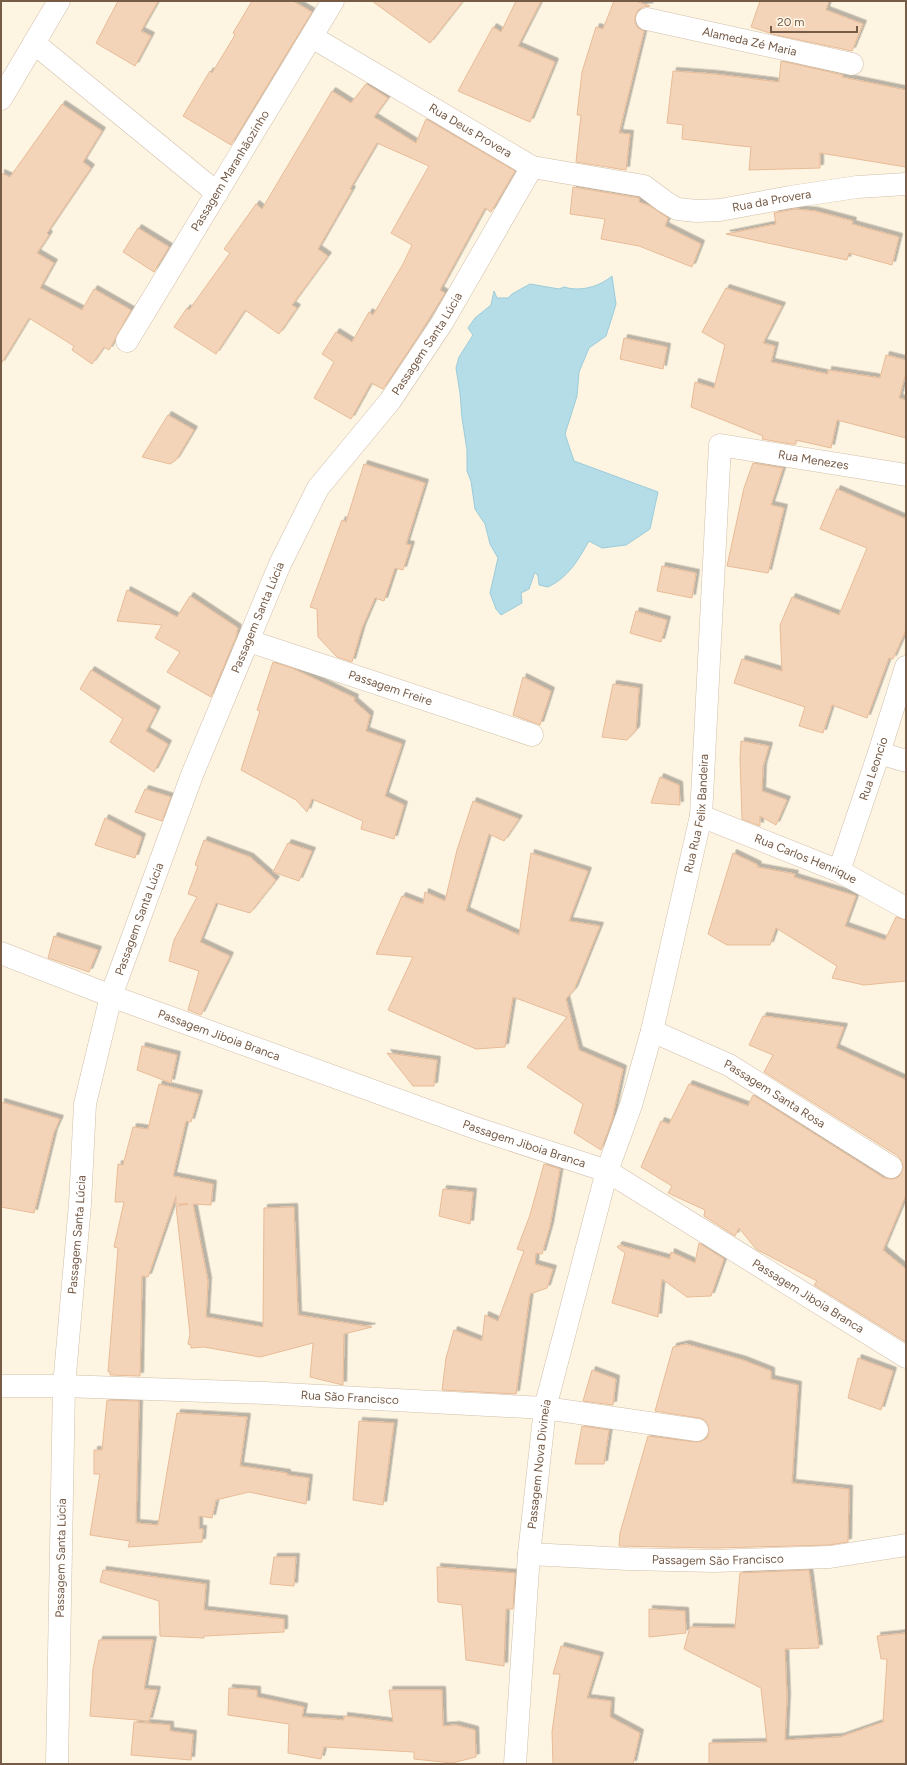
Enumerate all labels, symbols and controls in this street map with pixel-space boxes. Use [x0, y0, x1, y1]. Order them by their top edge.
scale bar [771, 8, 857, 34]
text: 20 m [777, 15, 805, 29]
street label: Alameda Zé Maria [701, 24, 798, 59]
street label: Rua Deus Provera [426, 101, 514, 161]
street label: Passagem Maranhãozinho [188, 108, 272, 234]
street label: Rua da Provera [731, 187, 812, 215]
street label: Passagem Santa Lúcia [389, 290, 465, 398]
street label: Rua Menezes [777, 447, 850, 473]
street label: Passagem Santa Lúcia [228, 560, 287, 675]
street label: Passagem Freire [347, 668, 435, 709]
street label: Rua Leoncio [856, 735, 891, 802]
street label: Rua Rua Felix Bandeira [681, 753, 711, 874]
street label: Rua Carlos Henrique [752, 831, 860, 887]
street label: Passagem Santa Lúcia [112, 861, 166, 977]
street label: Passagem Jiboia Branca [156, 1007, 282, 1064]
street label: Passagem Santa Rosa [722, 1057, 828, 1131]
street label: Passagem Jiboia Branca [461, 1117, 588, 1171]
street label: Passagem Santa Lúcia [65, 1175, 88, 1295]
street label: Passagem Jiboia Branca [750, 1256, 867, 1336]
street label: Rua São Francisco [300, 1388, 399, 1407]
street label: Passagem Nova Divineia [525, 1398, 554, 1530]
street label: Passagem Santa Lúcia [53, 1498, 69, 1618]
street label: Passagem São Francisco [652, 1552, 784, 1568]

